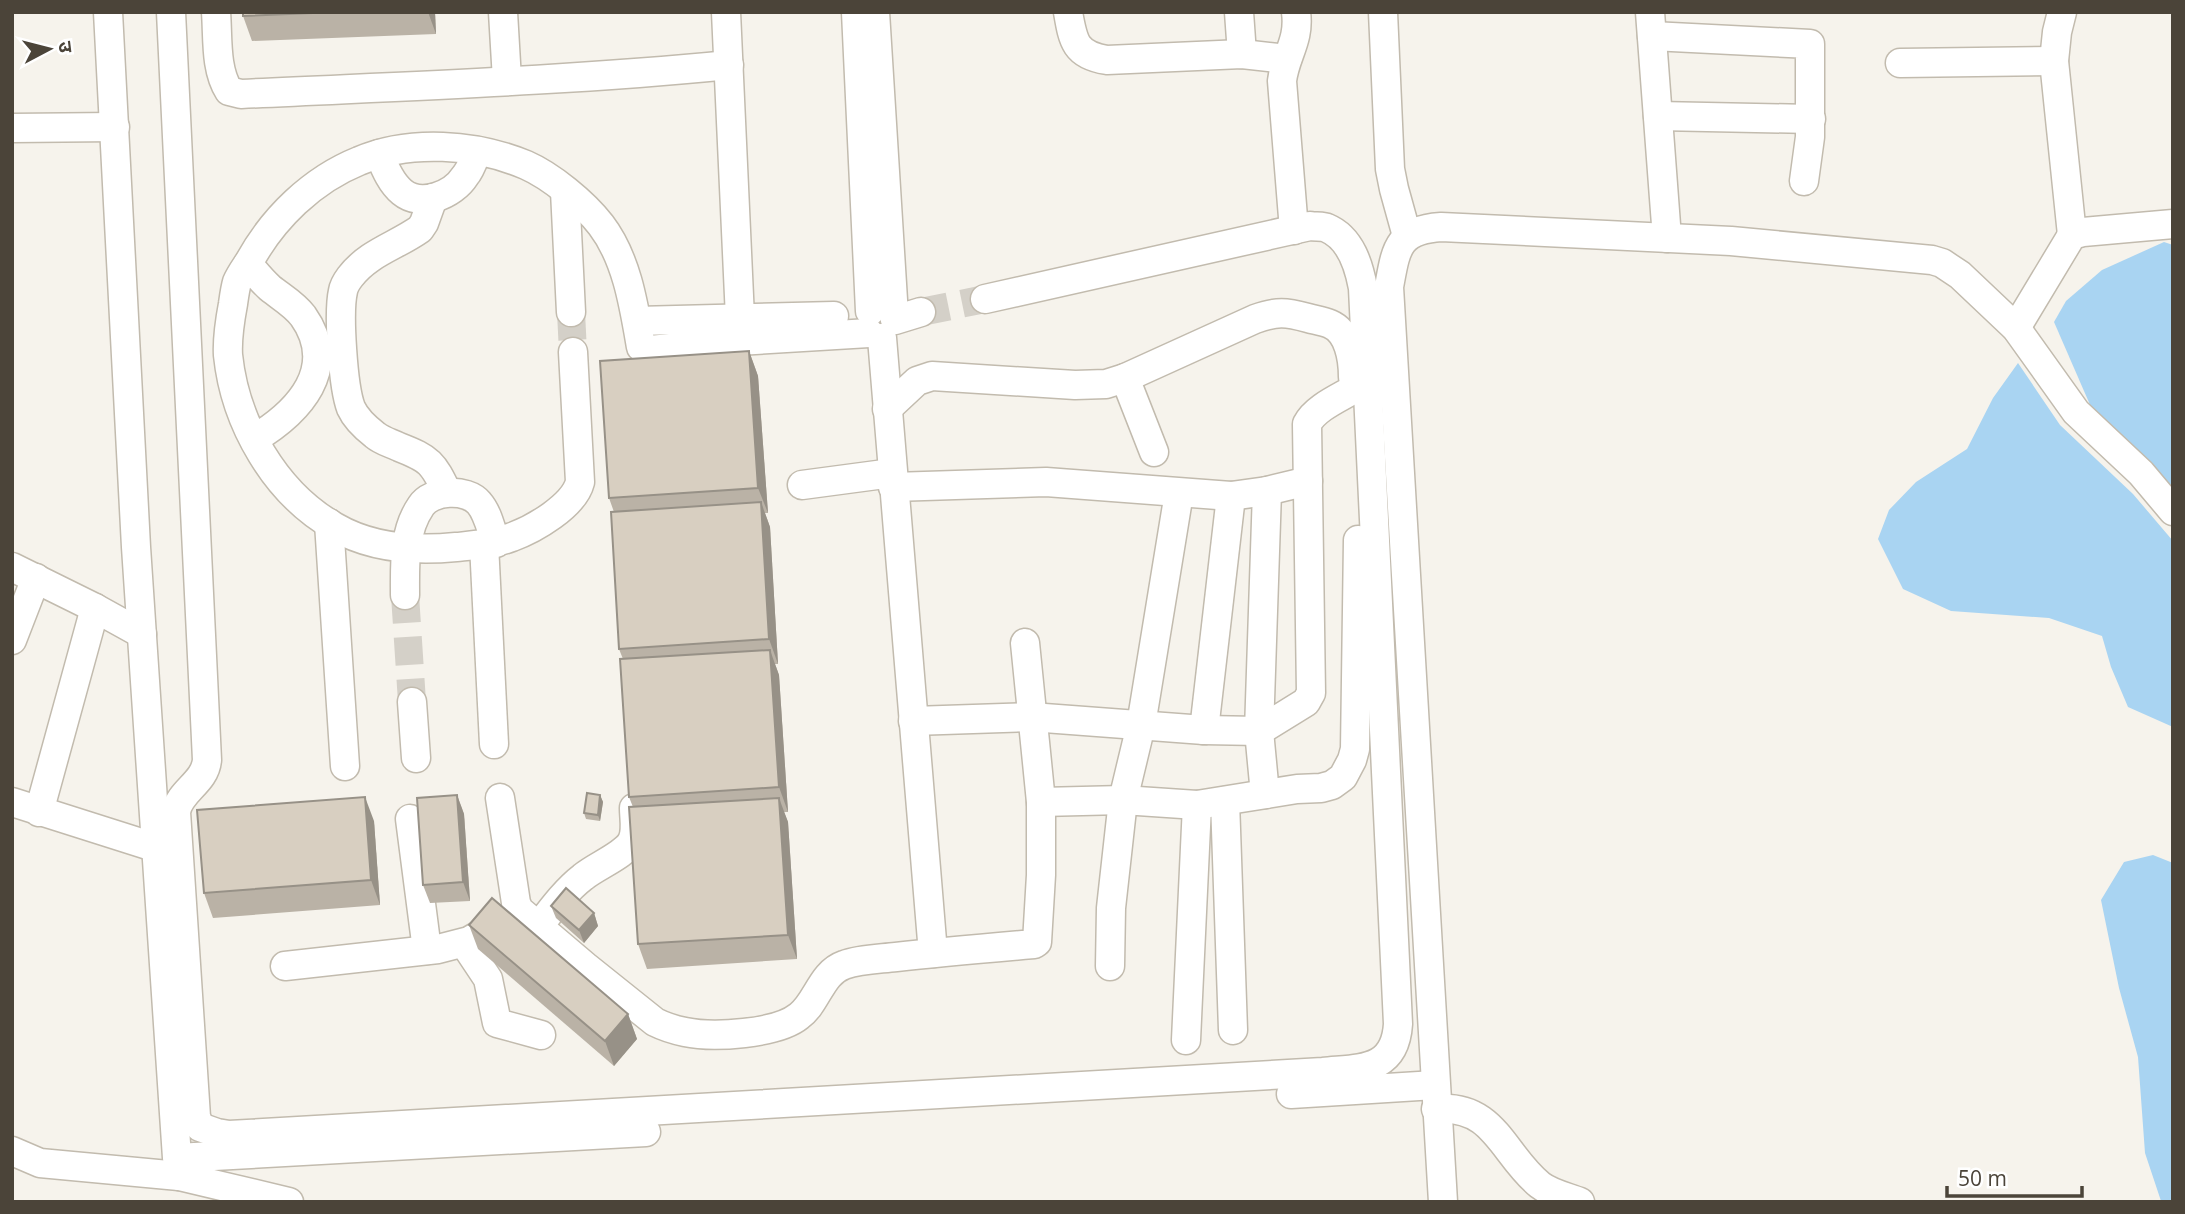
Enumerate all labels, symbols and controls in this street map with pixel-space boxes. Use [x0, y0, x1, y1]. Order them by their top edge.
north arrow [14, 14, 84, 84]
text: उ [52, 40, 80, 55]
scale bar [1947, 1154, 2082, 1198]
text: 50 m [1958, 1164, 2007, 1192]

